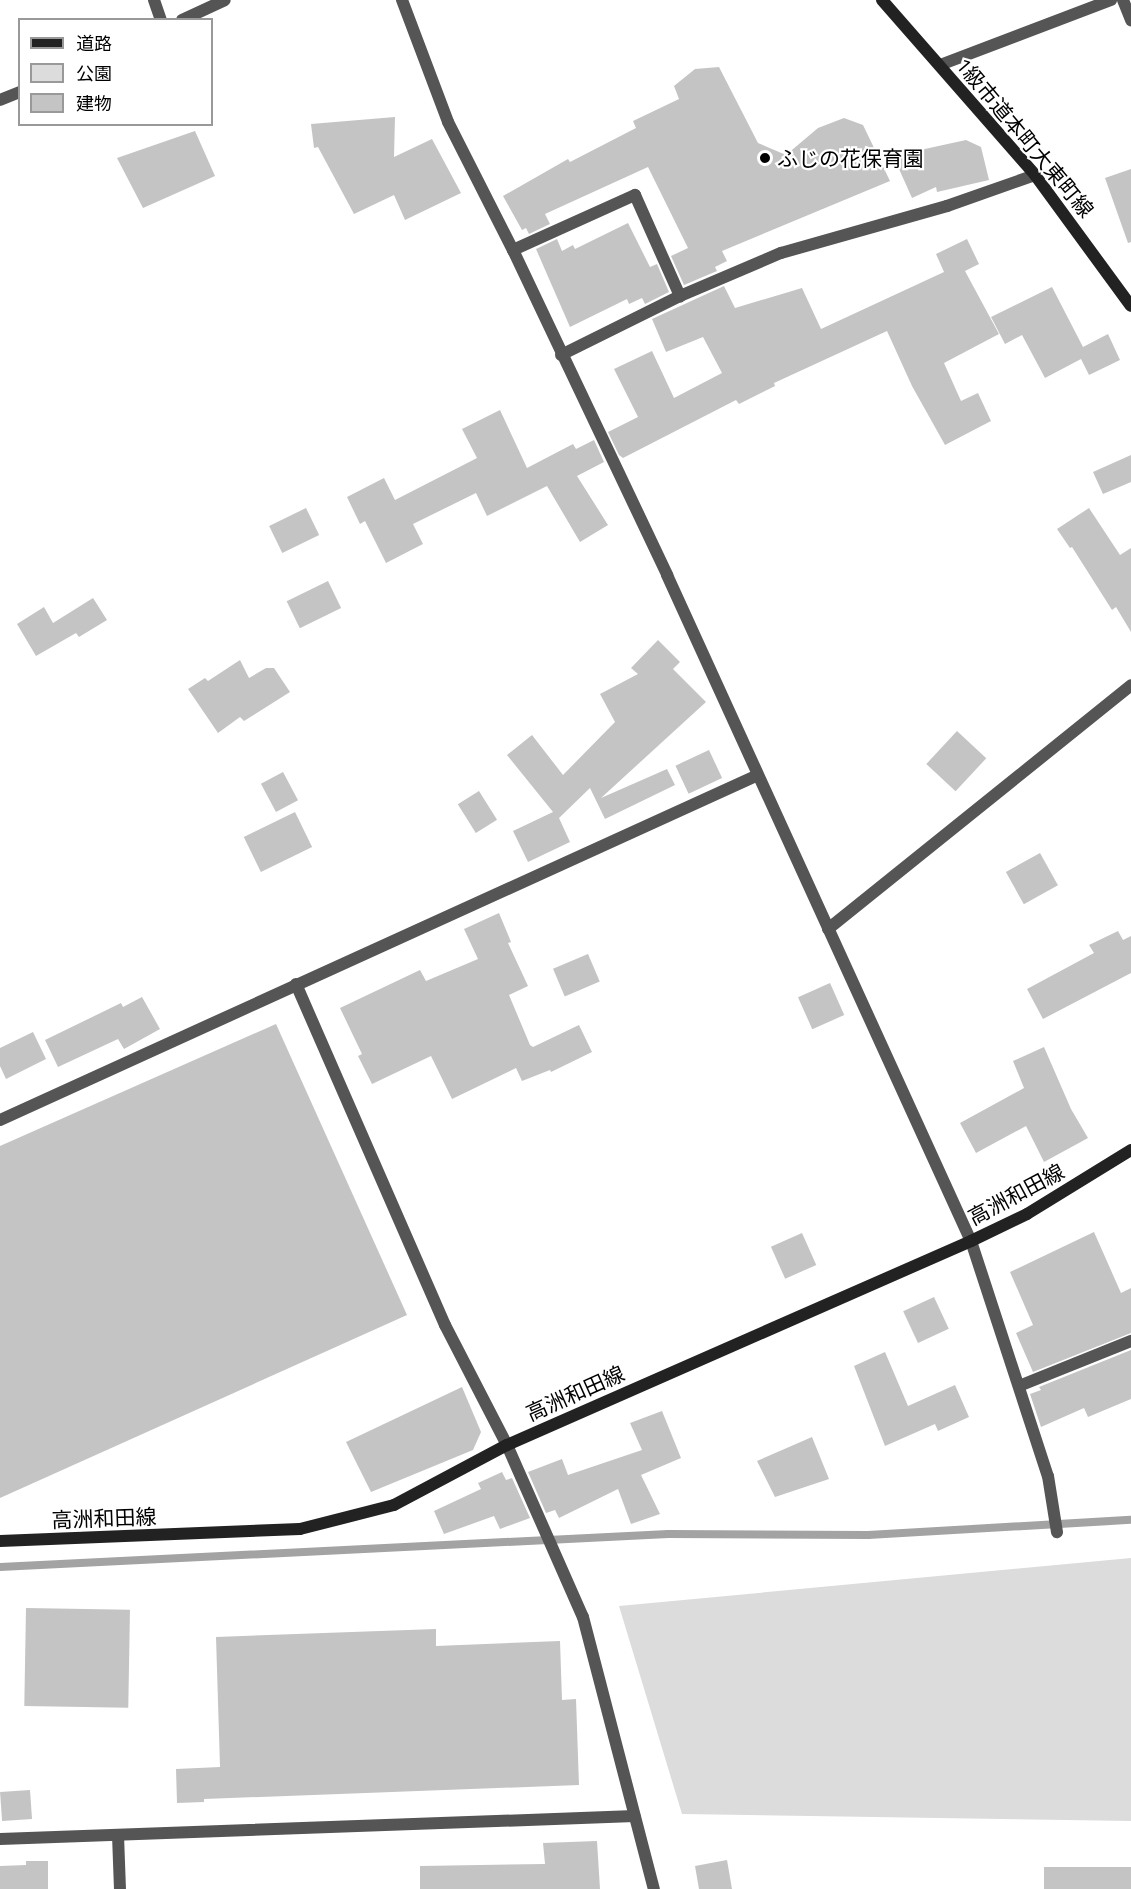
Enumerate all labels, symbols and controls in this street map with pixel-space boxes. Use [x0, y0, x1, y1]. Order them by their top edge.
legend [18, 18, 213, 126]
text: 道路 [76, 30, 112, 57]
street label: 1級市道本町大東町線 [951, 52, 1099, 222]
text: 公園 [76, 60, 112, 87]
text: 建物 [76, 90, 112, 117]
place label: ふじの花保育園 [777, 145, 924, 171]
marker: ふじの花保育園 [758, 151, 772, 165]
street label: 高洲和田線 [964, 1158, 1068, 1230]
street label: 高洲和田線 [522, 1360, 628, 1426]
street label: 高洲和田線 [51, 1504, 157, 1532]

